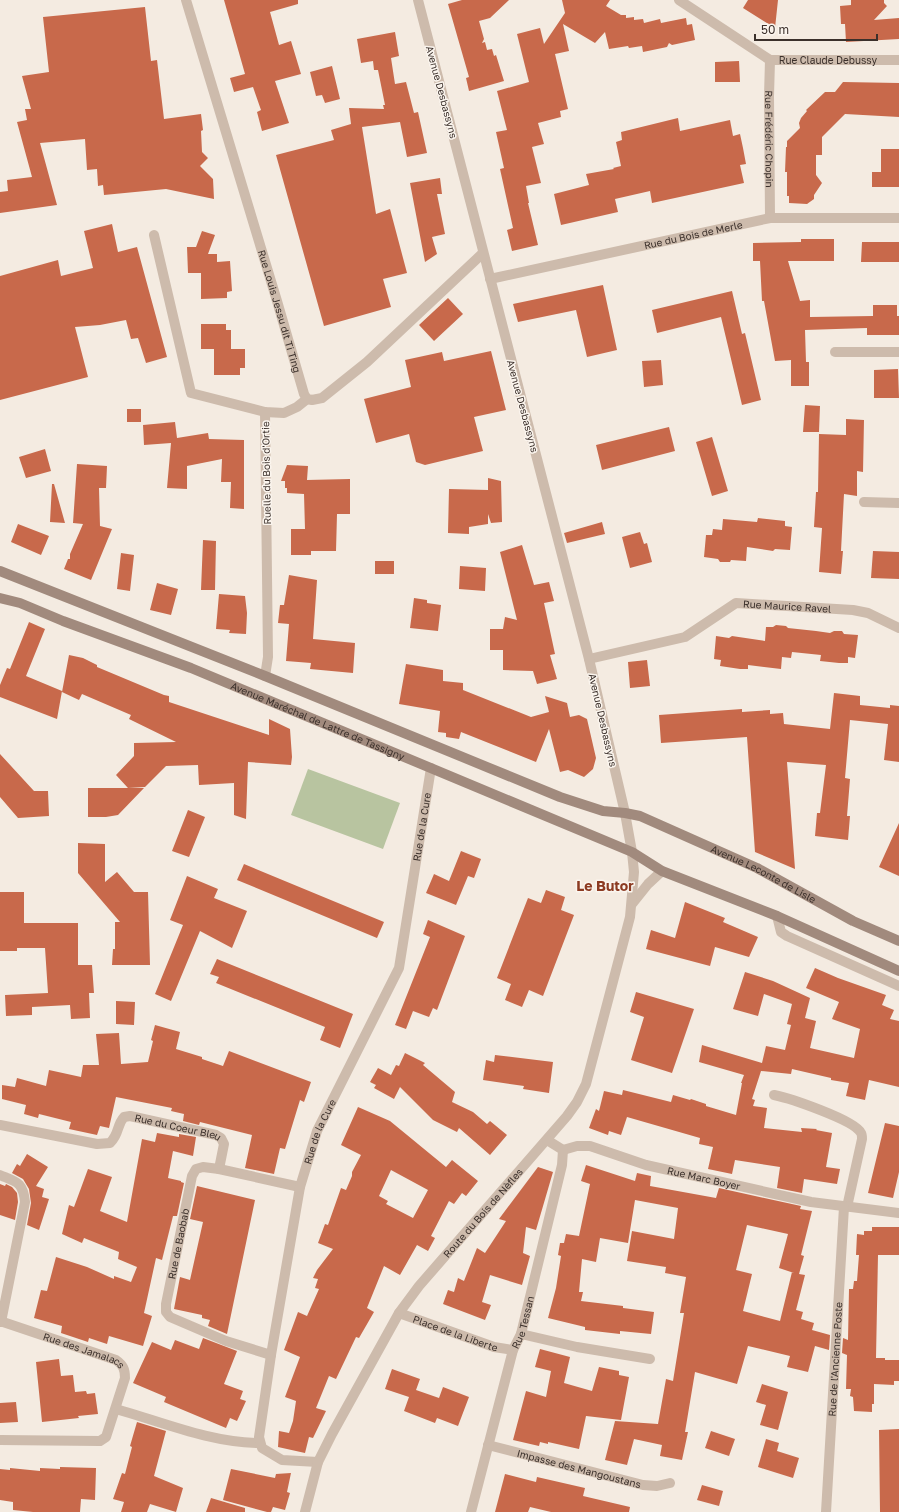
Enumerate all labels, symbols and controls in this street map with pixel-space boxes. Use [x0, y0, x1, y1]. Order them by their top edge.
scale bar [755, 16, 877, 42]
text: 50 m [761, 22, 789, 37]
street label: Avenue Desbassyns [424, 44, 460, 140]
street label: Rue Claude Debussy [779, 54, 878, 66]
street label: Rue Frédéric Chopin [763, 90, 776, 188]
street label: Rue du Bois de Merle [643, 218, 744, 251]
street label: Rue Louis Jessu dit Ti Ting [256, 248, 303, 374]
street label: Avenue Desbassyns [505, 358, 541, 454]
street label: Ruelle du Bois d'Ortie [259, 421, 273, 525]
street label: Rue Maurice Ravel [743, 597, 832, 615]
street label: Avenue Desbassyns [586, 672, 620, 768]
street label: Avenue Maréchal de Lattre de Tassigny [229, 679, 407, 763]
street label: Rue de la Cure [410, 792, 433, 862]
street label: Avenue Leconte de Lisle [709, 842, 818, 906]
district label: Le Butor [576, 877, 634, 894]
street label: Rue de la Cure [301, 1097, 338, 1166]
street label: Rue du Coeur Bleu [134, 1111, 224, 1143]
street label: Rue Marc Boyer [666, 1164, 742, 1192]
street label: Route du Bois de Nèfles [441, 1166, 525, 1260]
street label: Rue de Baobab [165, 1207, 191, 1280]
street label: Rue Tessan [509, 1295, 536, 1351]
street label: Rue de l'Ancienne Poste [826, 1301, 844, 1417]
street label: Place de la Liberte [411, 1313, 499, 1354]
street label: Rue des Jamalacs [42, 1330, 128, 1371]
street label: Impasse des Mangoustans [516, 1447, 642, 1490]

